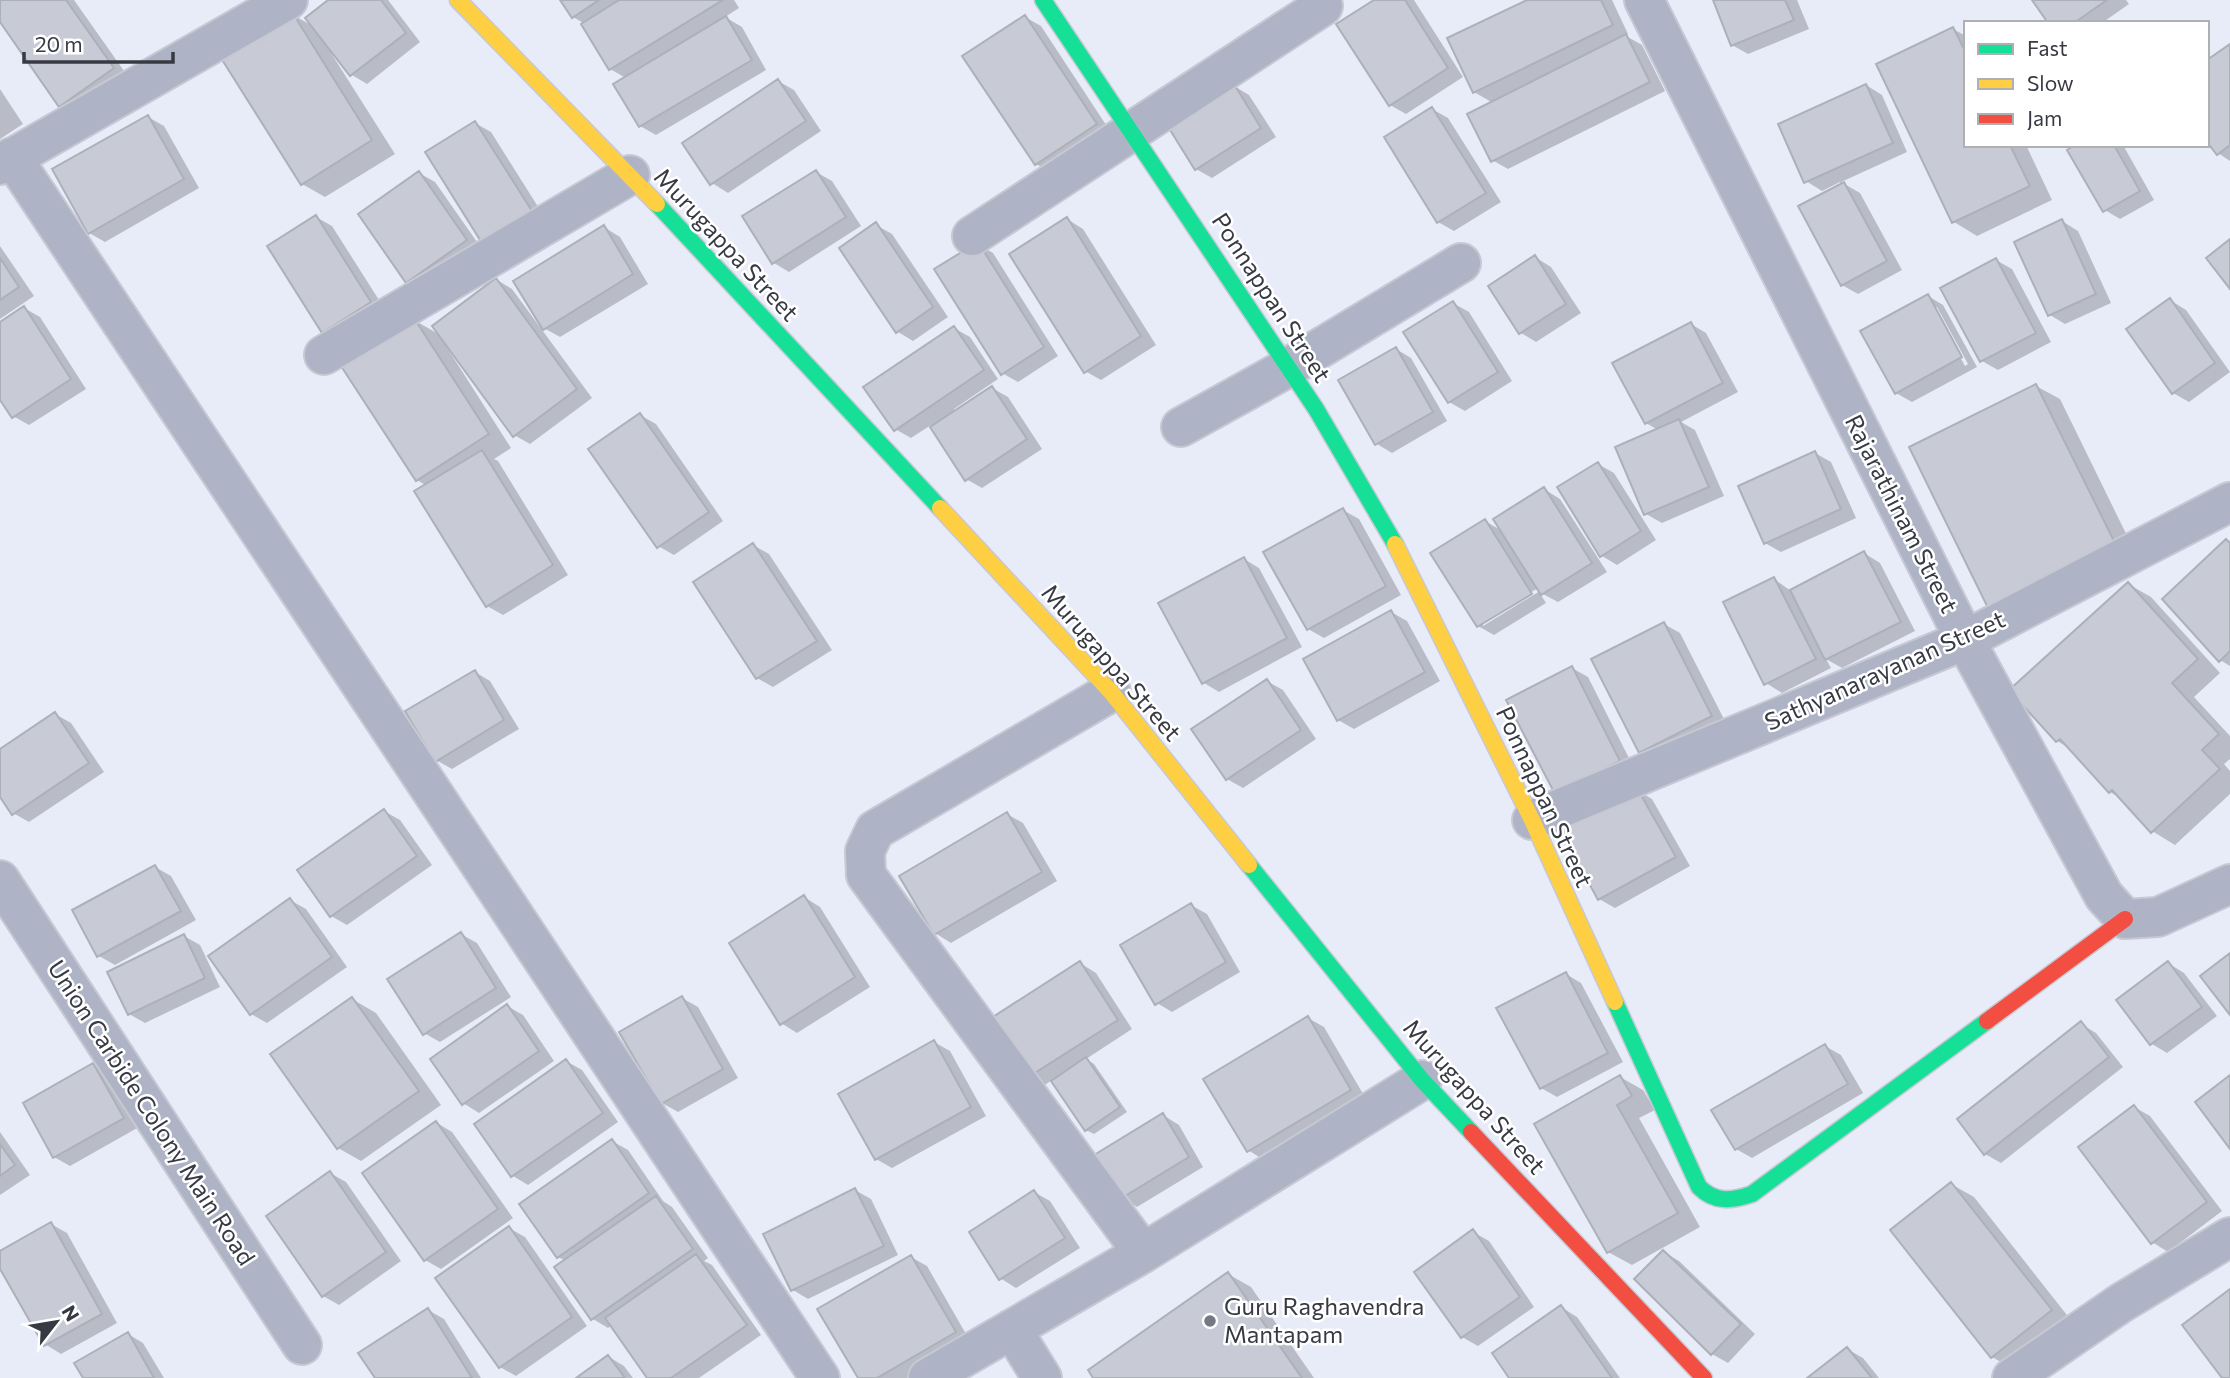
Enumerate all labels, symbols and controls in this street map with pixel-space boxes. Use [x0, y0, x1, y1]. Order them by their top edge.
scale bar [24, 21, 173, 65]
legend [1964, 21, 2209, 147]
text: 20 m [35, 31, 83, 56]
text: Fast [2027, 35, 2068, 60]
text: Slow [2027, 70, 2074, 95]
text: Jam [2027, 105, 2062, 130]
street label: Murugappa Street [649, 162, 805, 326]
street label: Ponnappan Street [1207, 207, 1338, 387]
street label: Rajarathinam Street [1840, 409, 1965, 617]
street label: Murugappa Street [1036, 578, 1188, 746]
street label: Sathyanarayanan Street [1760, 603, 2009, 736]
street label: Ponnappan Street [1491, 701, 1600, 892]
street label: Union Carbide Colony Main Road [43, 954, 262, 1270]
street label: Murugappa Street [1398, 1013, 1552, 1179]
north arrow [21, 1287, 91, 1357]
place label: Guru Raghavendra Mantapam [1224, 1291, 1424, 1348]
text: N [57, 1301, 85, 1325]
marker: Guru Raghavendra Mantapam [1202, 1313, 1218, 1329]

